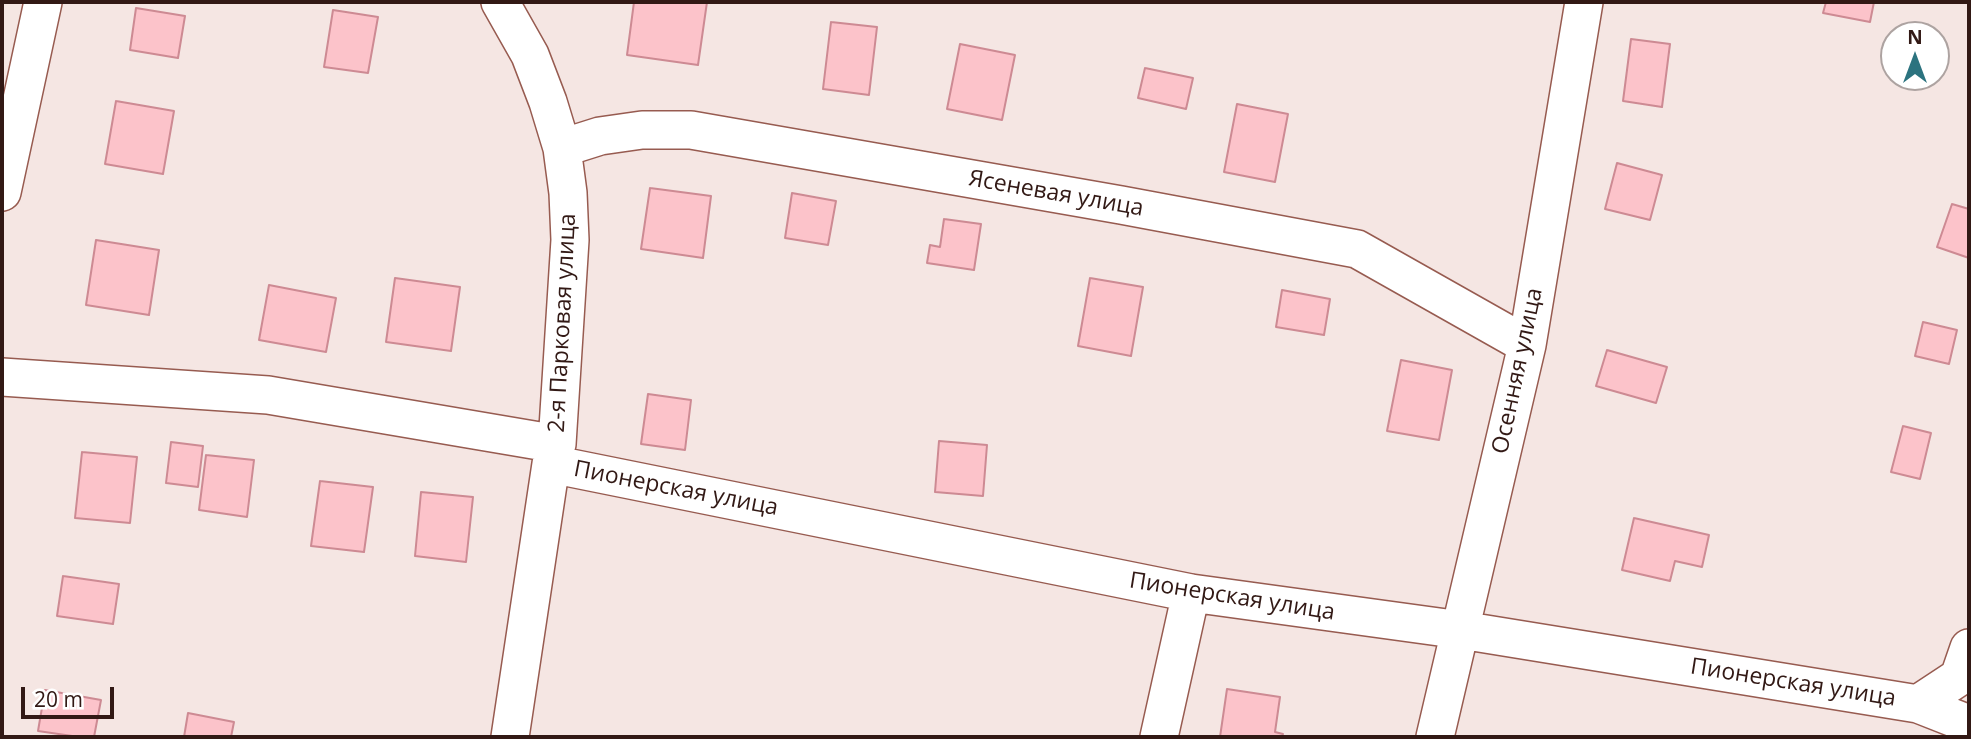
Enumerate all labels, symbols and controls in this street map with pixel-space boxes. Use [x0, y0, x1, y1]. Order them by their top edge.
north arrow [1880, 21, 1950, 91]
text: N [1907, 24, 1923, 50]
street label: Ясеневая улица [966, 165, 1146, 223]
street label: 2-я Парковая улица [543, 213, 583, 433]
street label: Осенняя улица [1487, 286, 1549, 456]
street label: Пионерская улица [571, 456, 781, 522]
street label: Пионерская улица [1127, 567, 1337, 627]
street label: Пионерская улица [1688, 653, 1898, 713]
scale bar [24, 672, 117, 716]
text: 20 m [34, 685, 83, 713]

